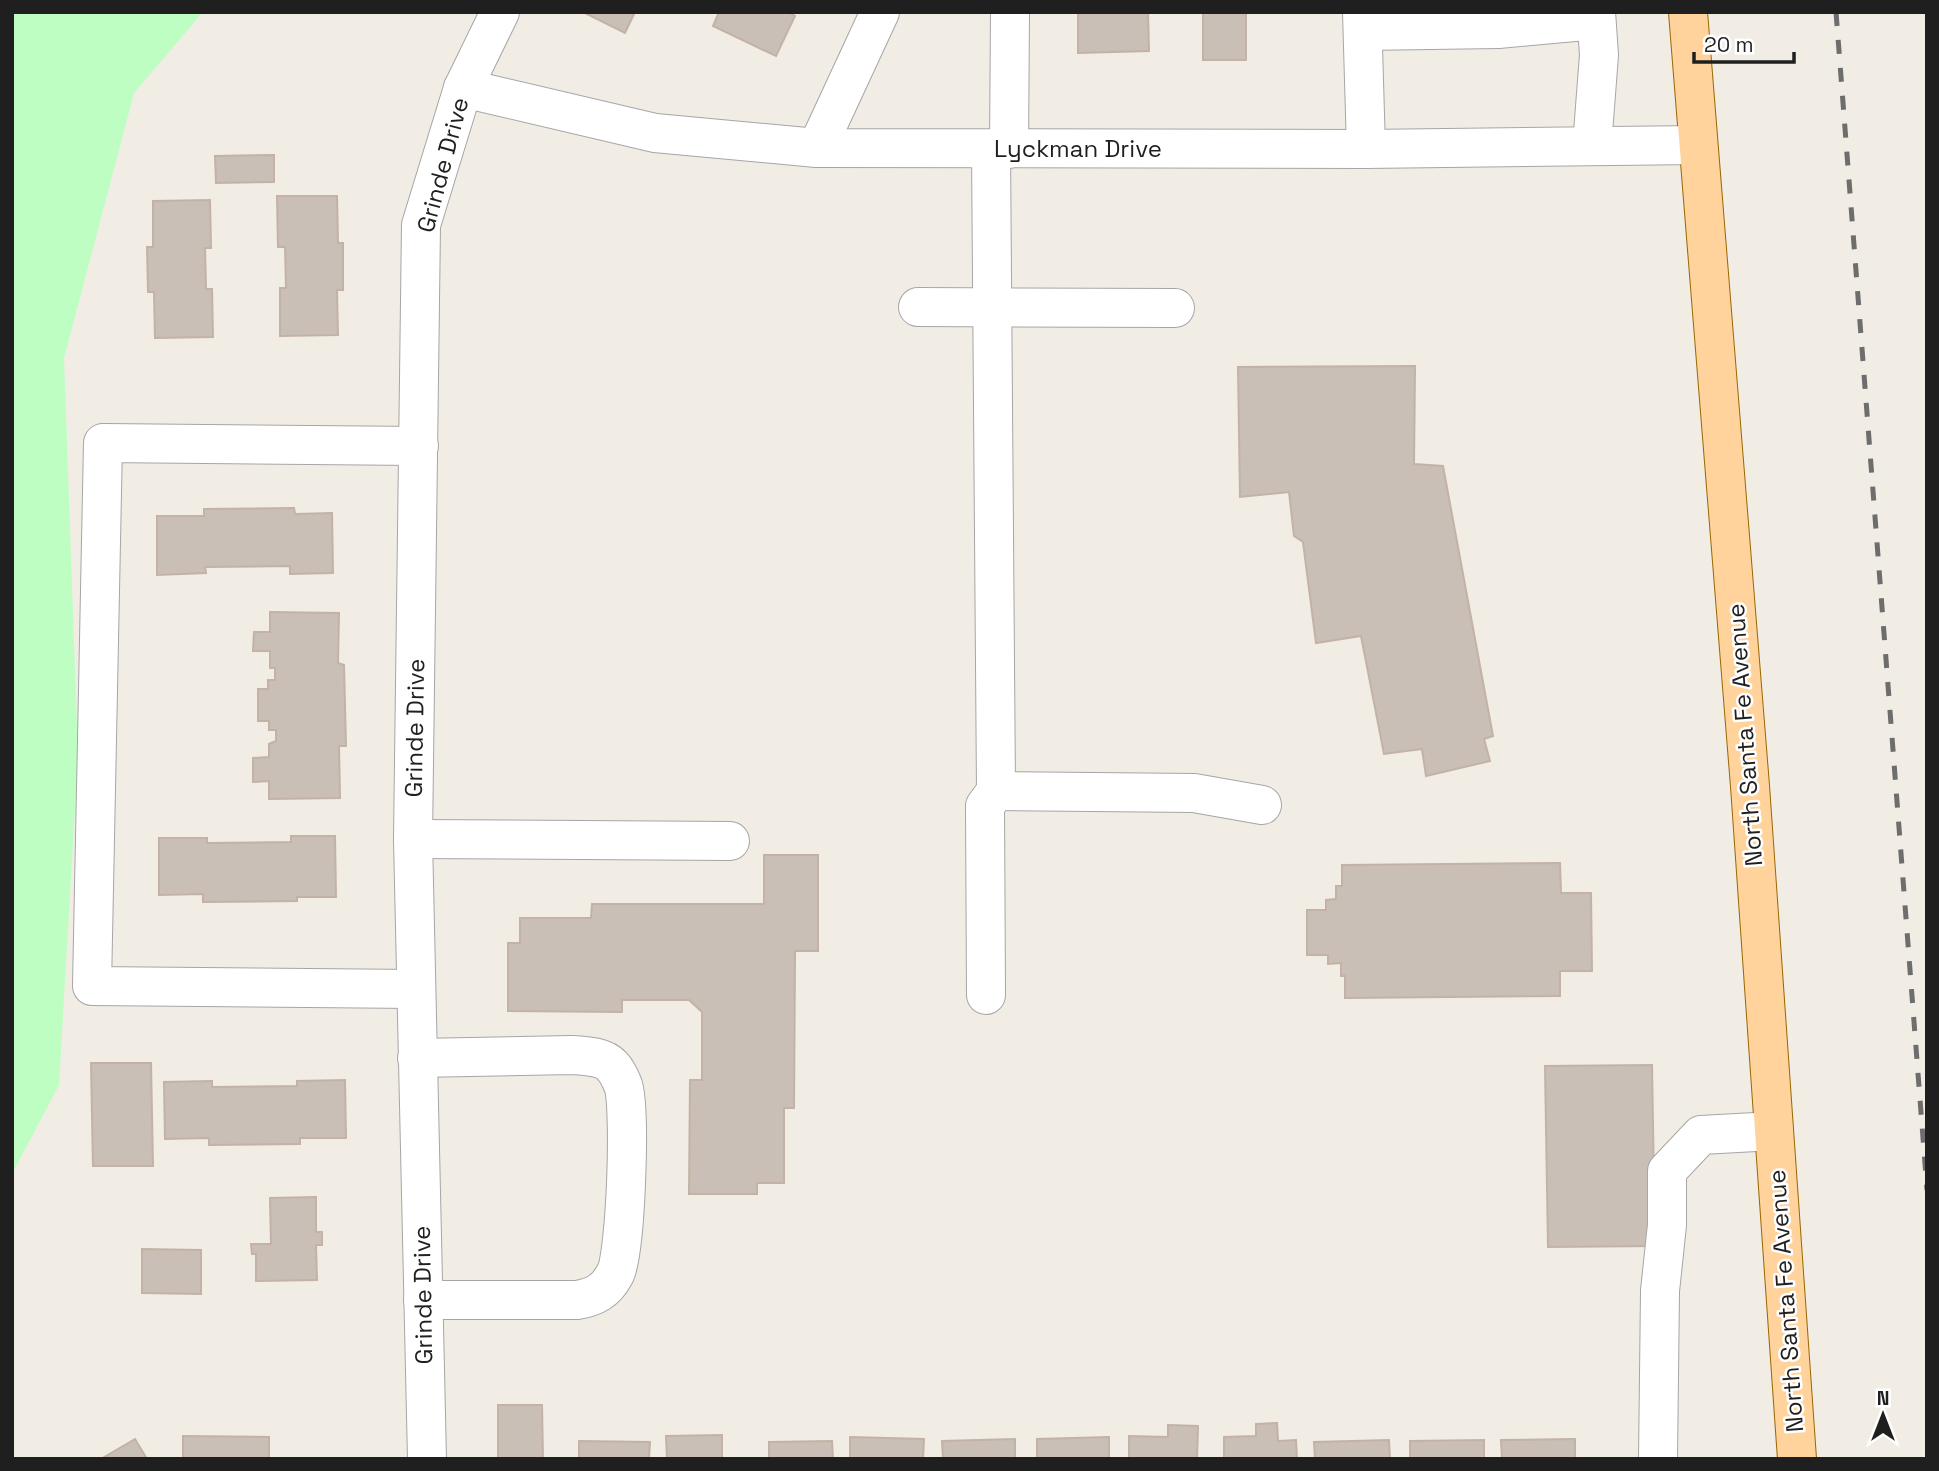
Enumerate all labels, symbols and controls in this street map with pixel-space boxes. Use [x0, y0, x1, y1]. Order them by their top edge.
scale bar [1694, 21, 1794, 65]
text: 20 m [1704, 31, 1754, 58]
street label: Grinde Drive [410, 94, 475, 236]
street label: Lyckman Drive [994, 133, 1162, 164]
street label: North Santa Fe Avenue [1720, 603, 1769, 867]
street label: Grinde Drive [398, 658, 431, 798]
street label: North Santa Fe Avenue [1761, 1169, 1810, 1433]
street label: Grinde Drive [406, 1225, 439, 1365]
north arrow [1848, 1380, 1918, 1450]
text: N [1877, 1386, 1889, 1411]

